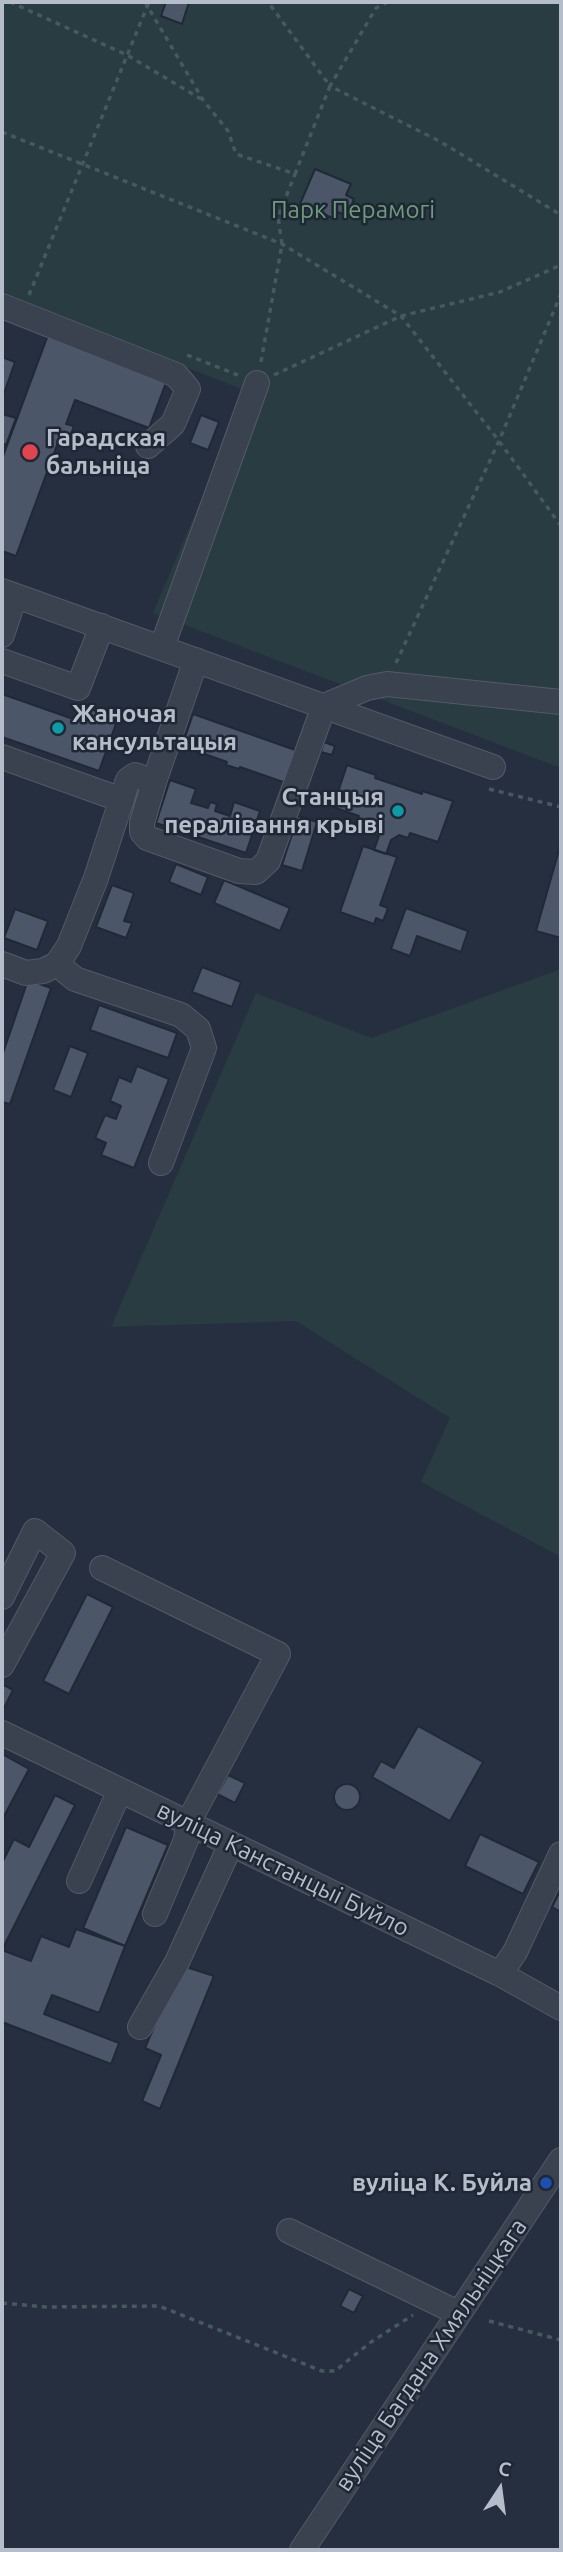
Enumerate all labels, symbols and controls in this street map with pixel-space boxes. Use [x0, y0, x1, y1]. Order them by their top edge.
park label: Парк Перамогі [271, 196, 435, 224]
place label: Гарадская бальніца [46, 424, 166, 480]
marker: Гарадская бальніца [20, 442, 40, 462]
place label: Жаночая кансультацыя [72, 700, 237, 756]
marker: Жаночая кансультацыя [50, 720, 66, 736]
place label: Станцыя пералівання крыві [164, 783, 384, 839]
marker: Станцыя пералівання крыві [390, 803, 406, 819]
street label: вуліца Канстанцыі Буйло [152, 1795, 414, 1943]
place label: вуліца К. Буйла [352, 2169, 532, 2197]
marker: вуліца К. Буйла [538, 2175, 554, 2191]
street label: вуліца Багдана Хмяльніцкага [329, 2213, 533, 2497]
north arrow [465, 2454, 535, 2524]
text: С [496, 2456, 513, 2481]

